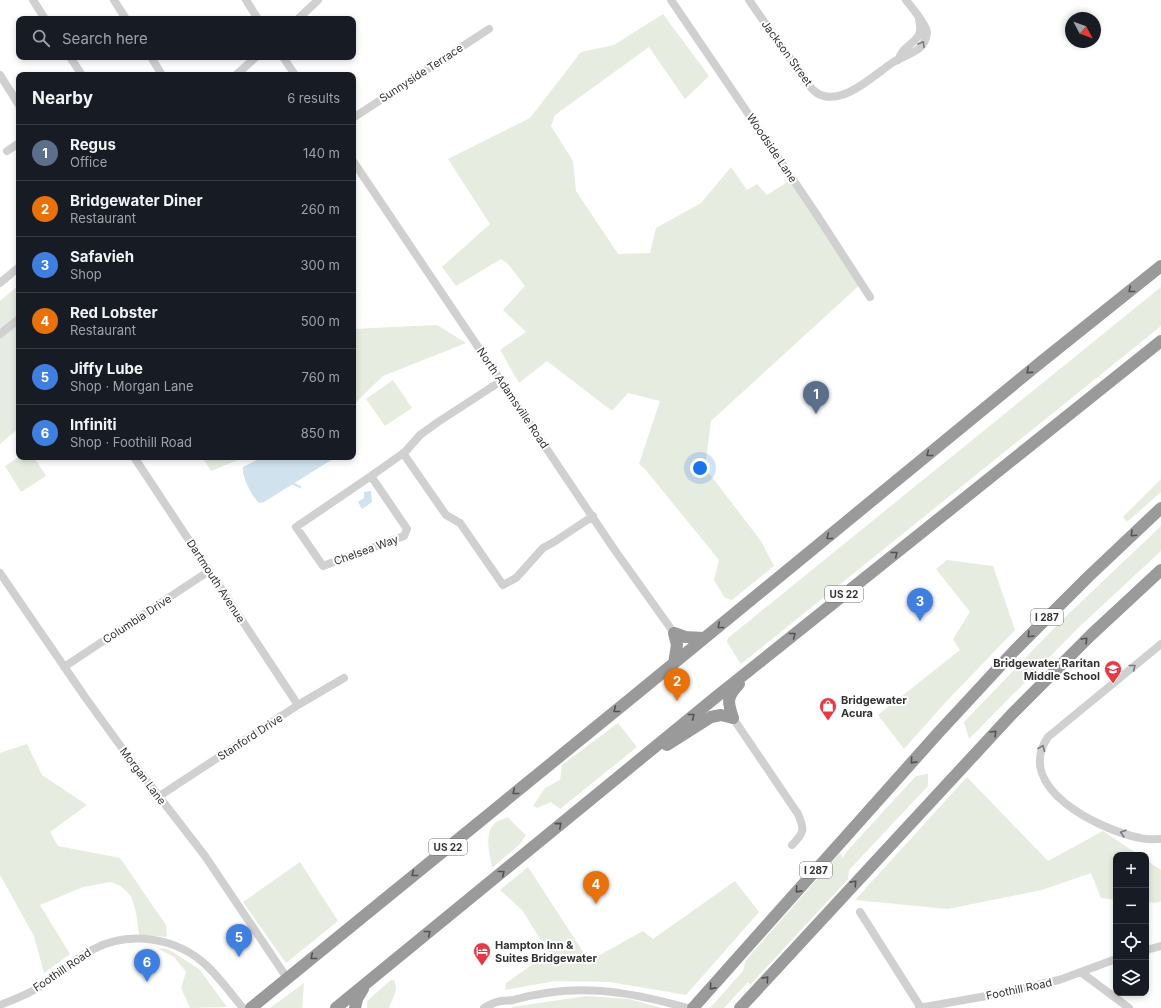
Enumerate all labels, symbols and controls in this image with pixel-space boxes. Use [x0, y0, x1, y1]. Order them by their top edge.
north arrow [1065, 12, 1101, 48]
search box [16, 16, 356, 60]
street label: Jackson Street [758, 17, 816, 89]
icon: search [30, 27, 52, 49]
text: Search here [62, 29, 148, 48]
street label: Sunnyside Terrace [376, 41, 466, 105]
one-way arrow [917, 41, 924, 48]
text: Nearby [32, 88, 93, 108]
text: 6 results [287, 90, 340, 106]
street label: Woodside Lane [744, 111, 800, 185]
text: Regus [70, 135, 116, 154]
text: 1 [42, 145, 48, 161]
text: 140 m [303, 145, 340, 161]
text: Office [70, 154, 107, 170]
text: Bridgewater Diner [70, 191, 203, 210]
text: 2 [41, 201, 49, 217]
text: 260 m [301, 201, 340, 217]
text: Restaurant [70, 210, 136, 226]
text: Safavieh [70, 247, 134, 266]
text: 3 [41, 257, 49, 273]
text: 300 m [301, 257, 340, 273]
text: Shop [70, 266, 102, 282]
one-way arrow [1128, 285, 1135, 292]
text: Red Lobster [70, 303, 158, 322]
text: 4 [41, 313, 49, 329]
text: 500 m [301, 313, 340, 329]
text: Restaurant [70, 322, 136, 338]
street label: North Adamsville Road [474, 345, 552, 451]
text: Jiffy Lube [70, 359, 143, 378]
one-way arrow [1027, 367, 1034, 374]
text: 5 [41, 369, 49, 385]
text: 760 m [302, 369, 340, 385]
text: Shop · Morgan Lane [70, 378, 194, 394]
pin: 1 [803, 381, 829, 414]
text: Infiniti [70, 415, 117, 434]
text: 6 [41, 425, 49, 441]
text: 850 m [301, 425, 340, 441]
text: Shop · Foothill Road [70, 434, 192, 450]
one-way arrow [926, 450, 934, 457]
your location [690, 458, 710, 478]
one-way arrow [1130, 529, 1137, 536]
street label: Chelsea Way [332, 532, 400, 568]
one-way arrow [826, 532, 833, 539]
street label: Dartmouth Avenue [184, 537, 248, 625]
one-way arrow [890, 551, 898, 558]
road number: US 22 [825, 586, 863, 602]
pin: 3 [907, 588, 933, 621]
street label: Columbia Drive [100, 592, 174, 646]
road number: I 287 [1031, 609, 1063, 625]
one-way arrow [717, 621, 724, 628]
one-way arrow [1027, 630, 1035, 638]
one-way arrow [789, 632, 796, 639]
one-way arrow [1080, 637, 1088, 645]
place label: Bridgewater Raritan Middle School [993, 656, 1100, 683]
school or university icon: Bridgewater Raritan Middle School [1103, 659, 1123, 684]
one-way arrow [1129, 664, 1136, 671]
pin: 2 [664, 668, 690, 701]
place label: Bridgewater Acura [841, 693, 907, 720]
shop icon: Bridgewater Acura [818, 696, 838, 721]
one-way arrow [613, 706, 620, 713]
street label: Stanford Drive [215, 711, 285, 763]
one-way arrow [687, 714, 695, 721]
one-way arrow [989, 730, 997, 738]
street label: Morgan Lane [117, 745, 169, 807]
one-way arrow [1038, 745, 1046, 752]
one-way arrow [910, 756, 917, 764]
one-way arrow [512, 788, 519, 795]
one-way arrow [554, 822, 562, 830]
one-way arrow [1119, 829, 1126, 838]
road number: US 22 [429, 839, 467, 855]
map controls [1113, 852, 1149, 996]
button: + [1113, 852, 1149, 888]
road number: I 287 [800, 862, 832, 878]
one-way arrow [412, 870, 419, 877]
one-way arrow [497, 870, 504, 877]
pin: 4 [583, 871, 609, 904]
one-way arrow [849, 881, 856, 888]
one-way arrow [796, 885, 803, 892]
button: − [1113, 888, 1149, 924]
pin: 5 [226, 924, 252, 957]
button: locate [1113, 924, 1149, 960]
one-way arrow [424, 930, 431, 937]
place label: Hampton Inn & Suites Bridgewater [495, 938, 598, 965]
hotel icon: Hampton Inn & Suites Bridgewater [472, 941, 492, 966]
street label: Foothill Road [30, 945, 94, 995]
pin: 6 [134, 949, 160, 982]
one-way arrow [311, 952, 318, 959]
button: layers [1113, 960, 1149, 996]
street label: Foothill Road [985, 975, 1053, 1003]
one-way arrow [761, 976, 769, 984]
one-way arrow [710, 982, 717, 989]

